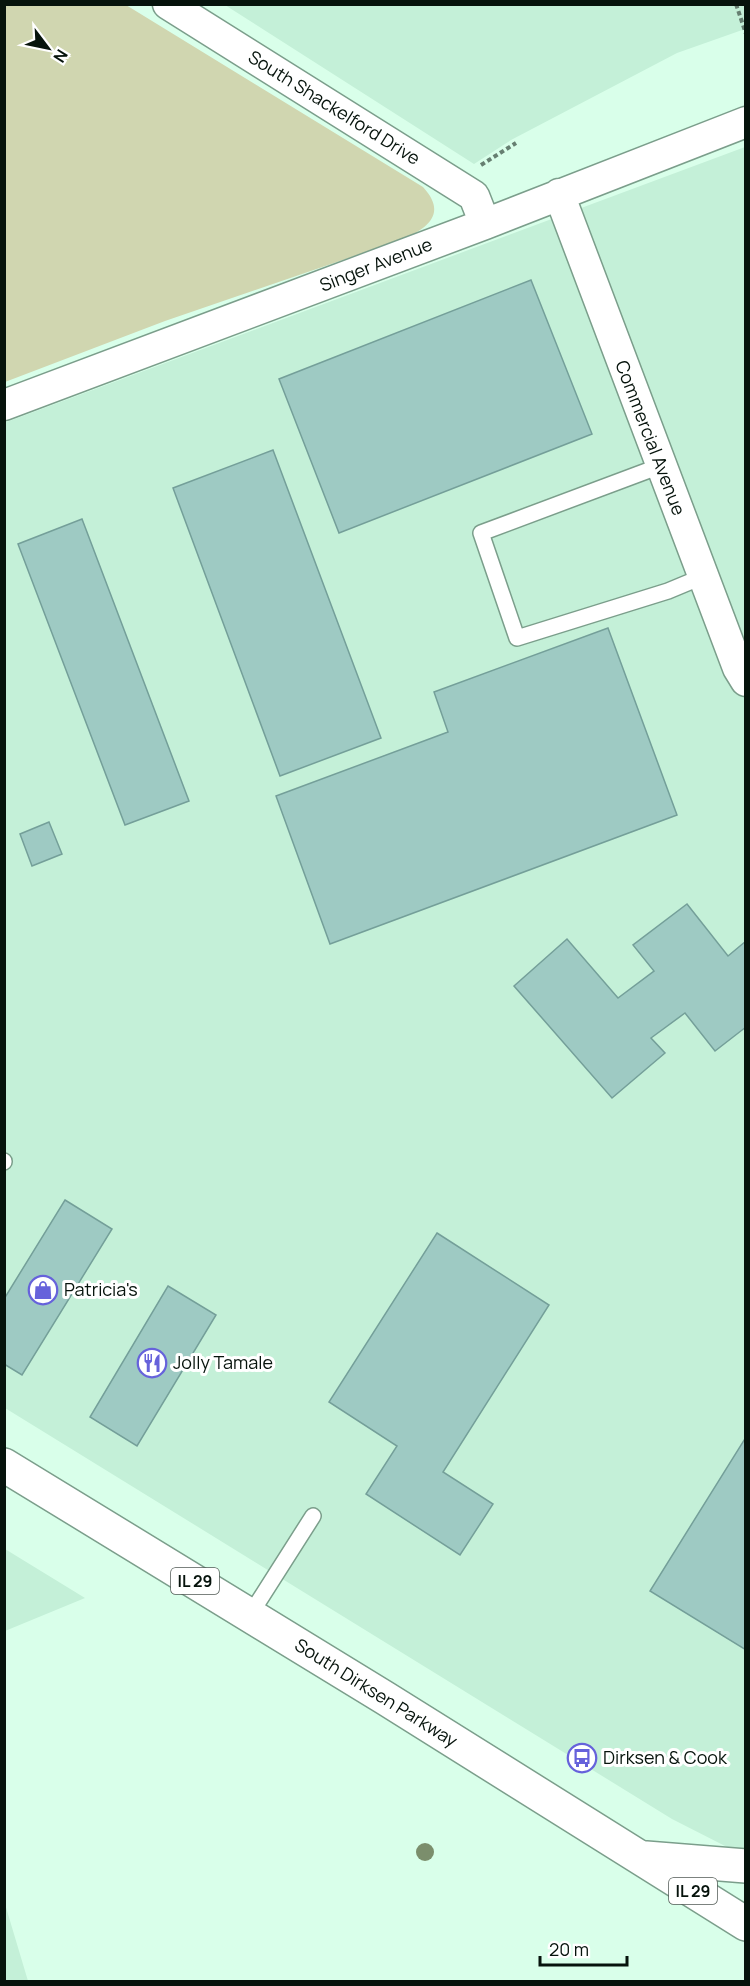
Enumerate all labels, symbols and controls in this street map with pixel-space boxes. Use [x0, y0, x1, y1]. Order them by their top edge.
north arrow [18, 18, 78, 78]
street label: South Shackelford Drive [244, 44, 425, 170]
text: N [48, 45, 73, 67]
street label: Singer Avenue [316, 232, 435, 297]
street label: Commercial Avenue [610, 357, 692, 519]
shop icon: Patricia's [27, 1274, 59, 1306]
place label: Patricia's [64, 1277, 138, 1301]
restaurant icon: Jolly Tamale [136, 1347, 168, 1379]
place label: Jolly Tamale [173, 1350, 273, 1374]
road number: IL 29 [171, 1568, 219, 1594]
street label: South Dirksen Parkway [291, 1632, 463, 1752]
bus stop icon: Dirksen & Cook [566, 1742, 598, 1774]
place label: Dirksen & Cook [603, 1745, 728, 1769]
road number: IL 29 [669, 1878, 717, 1904]
scale bar [540, 1929, 627, 1967]
text: 20 m [549, 1937, 589, 1961]

